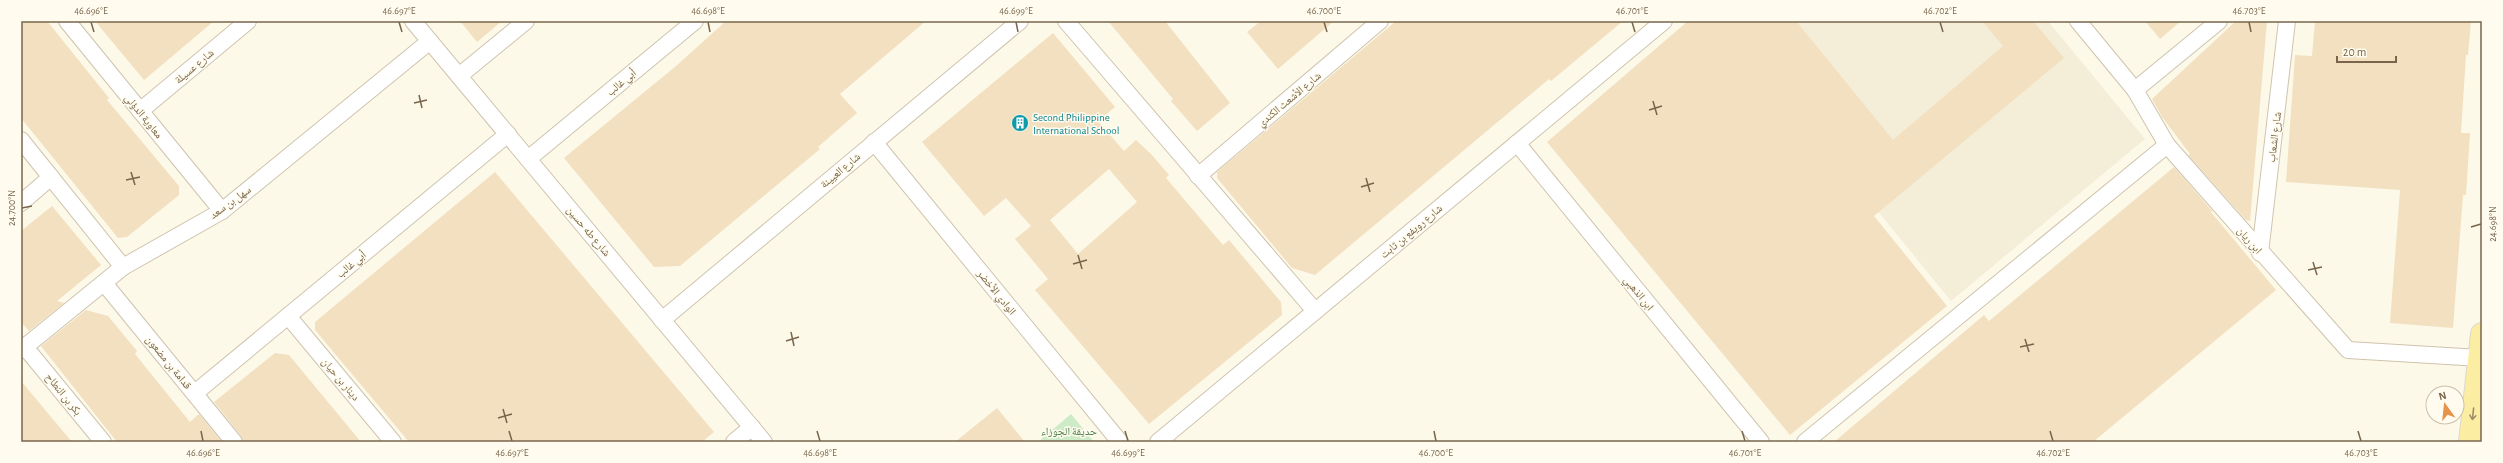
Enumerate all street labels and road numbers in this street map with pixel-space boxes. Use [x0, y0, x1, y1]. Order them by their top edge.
street label: شارع عسيلة [173, 47, 217, 87]
street label: أبي غالب [603, 66, 640, 100]
street label: شارع الأشعث الكندي [1255, 69, 1325, 131]
street label: معاوية الدؤلي [120, 92, 165, 142]
street label: شارع الشعاب [2266, 111, 2284, 163]
street label: شارع العيينة [818, 151, 863, 191]
street label: سهل بن سعد [208, 184, 254, 222]
street label: شارع رويفع بن ثابت [1378, 202, 1445, 261]
street label: شارع طه حسين [564, 204, 613, 259]
street label: ابن ريان [2234, 225, 2264, 256]
street label: أبي غالب [333, 248, 370, 282]
street label: الوادي الأخضر [972, 267, 1018, 319]
street label: ابن الذهبي [1619, 274, 1656, 314]
street label: قدامة بن مضعون [143, 333, 194, 392]
street label: دينار بن حيان [319, 356, 362, 404]
street label: بكر بن النطاح [43, 371, 84, 418]

